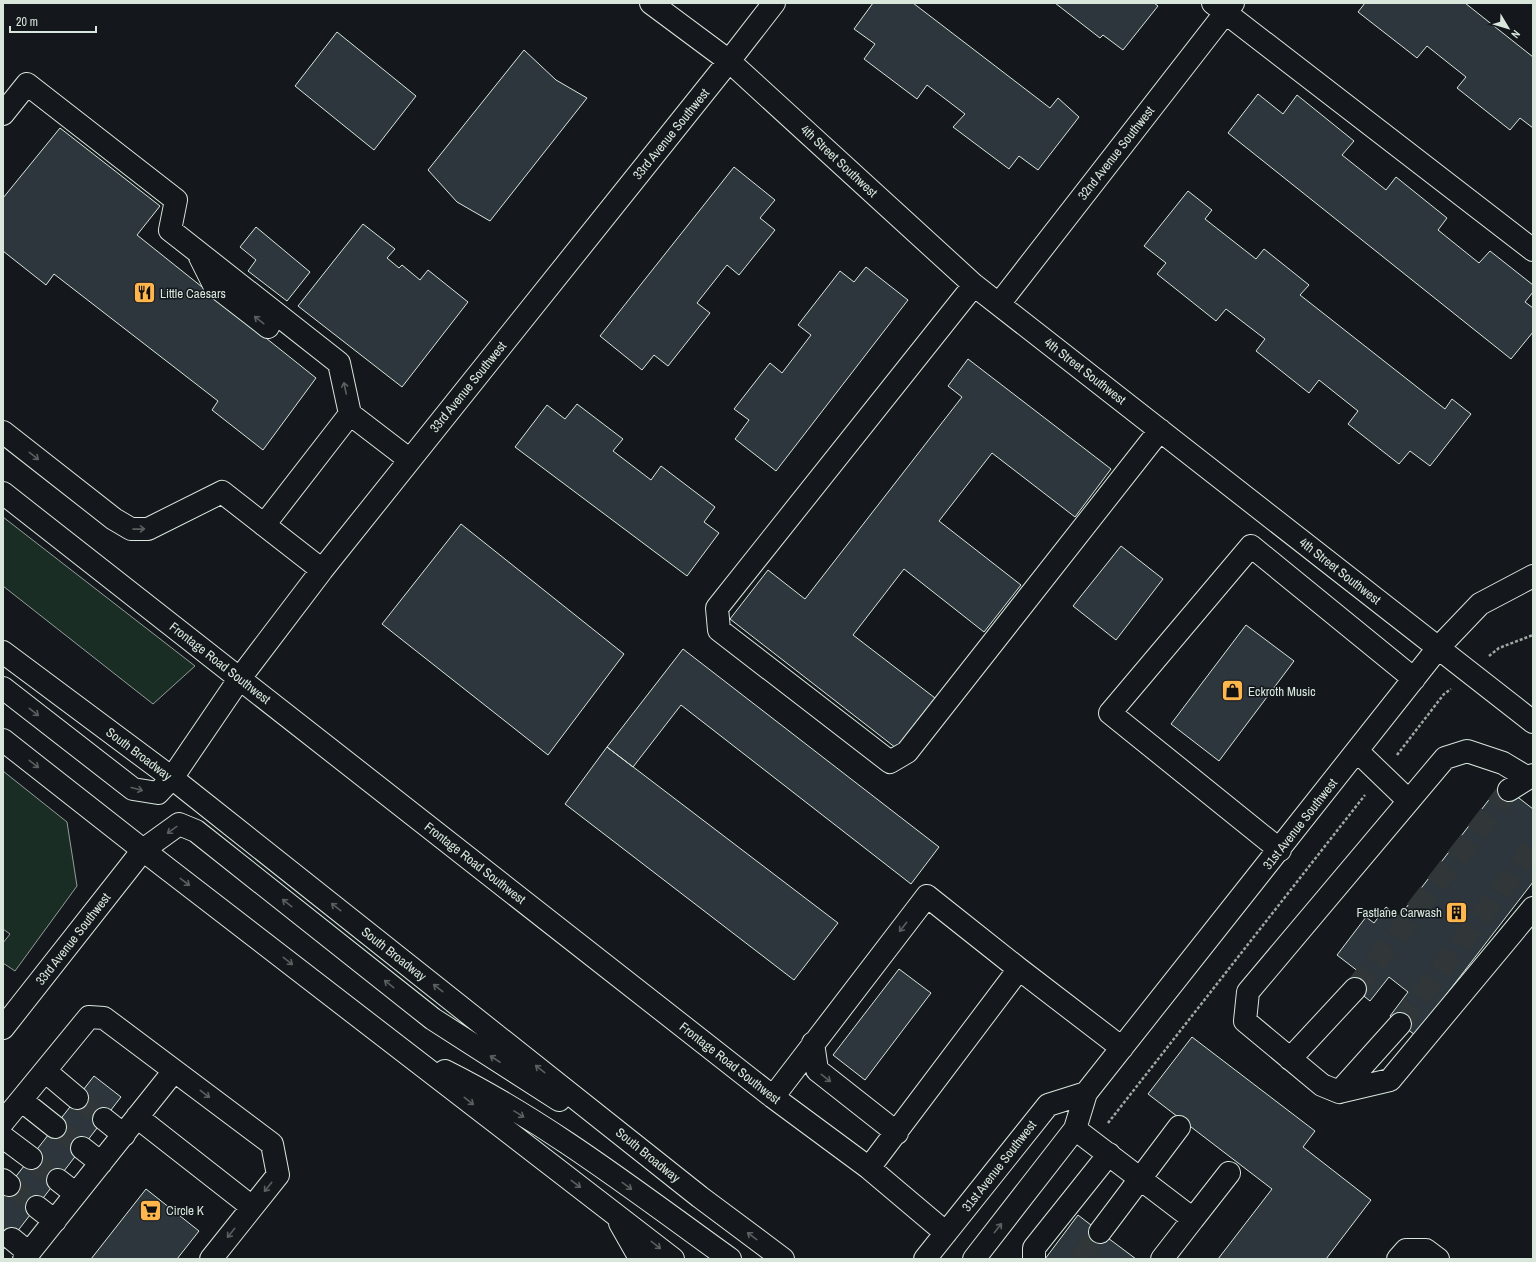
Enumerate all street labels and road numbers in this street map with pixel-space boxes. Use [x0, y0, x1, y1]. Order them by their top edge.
street label: 33rd Avenue Southwest [629, 85, 713, 183]
street label: 32nd Avenue Southwest [1074, 103, 1158, 203]
street label: 4th Street Southwest [797, 121, 881, 201]
street label: 4th Street Southwest [1041, 334, 1129, 408]
street label: 33rd Avenue Southwest [426, 338, 510, 436]
street label: 4th Street Southwest [1296, 534, 1384, 608]
street label: Frontage Road Southwest [166, 618, 274, 708]
street label: South Broadway [103, 724, 176, 785]
street label: 31st Avenue Southwest [1259, 775, 1341, 873]
street label: Frontage Road Southwest [421, 818, 529, 908]
street label: 33rd Avenue Southwest [32, 889, 114, 989]
street label: South Broadway [358, 923, 431, 985]
street label: Frontage Road Southwest [676, 1018, 784, 1108]
street label: 31st Avenue Southwest [958, 1117, 1040, 1215]
street label: South Broadway [612, 1124, 684, 1187]

